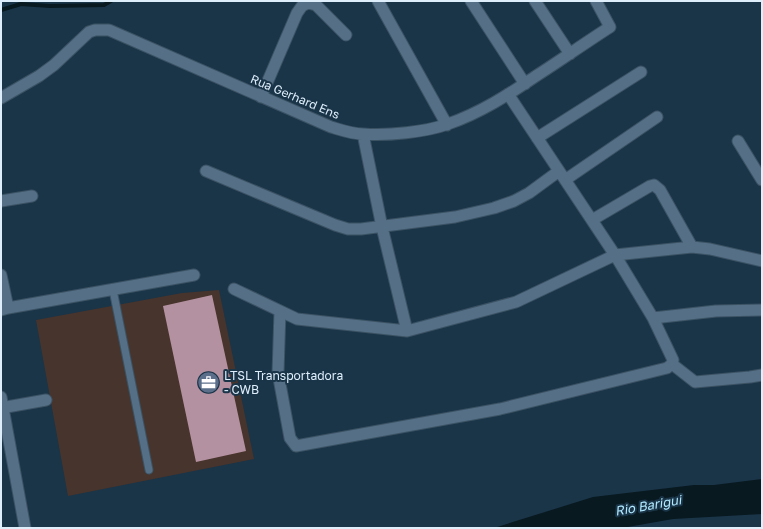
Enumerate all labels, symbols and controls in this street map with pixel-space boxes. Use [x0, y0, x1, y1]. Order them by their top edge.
street label: Rua Gerhard Ens [248, 71, 342, 122]
place label: LTSL Transportadora - CWB [224, 368, 343, 397]
office icon: LTSL Transportadora - CWB [195, 370, 221, 396]
water label: Rio Barigui [613, 491, 684, 519]

